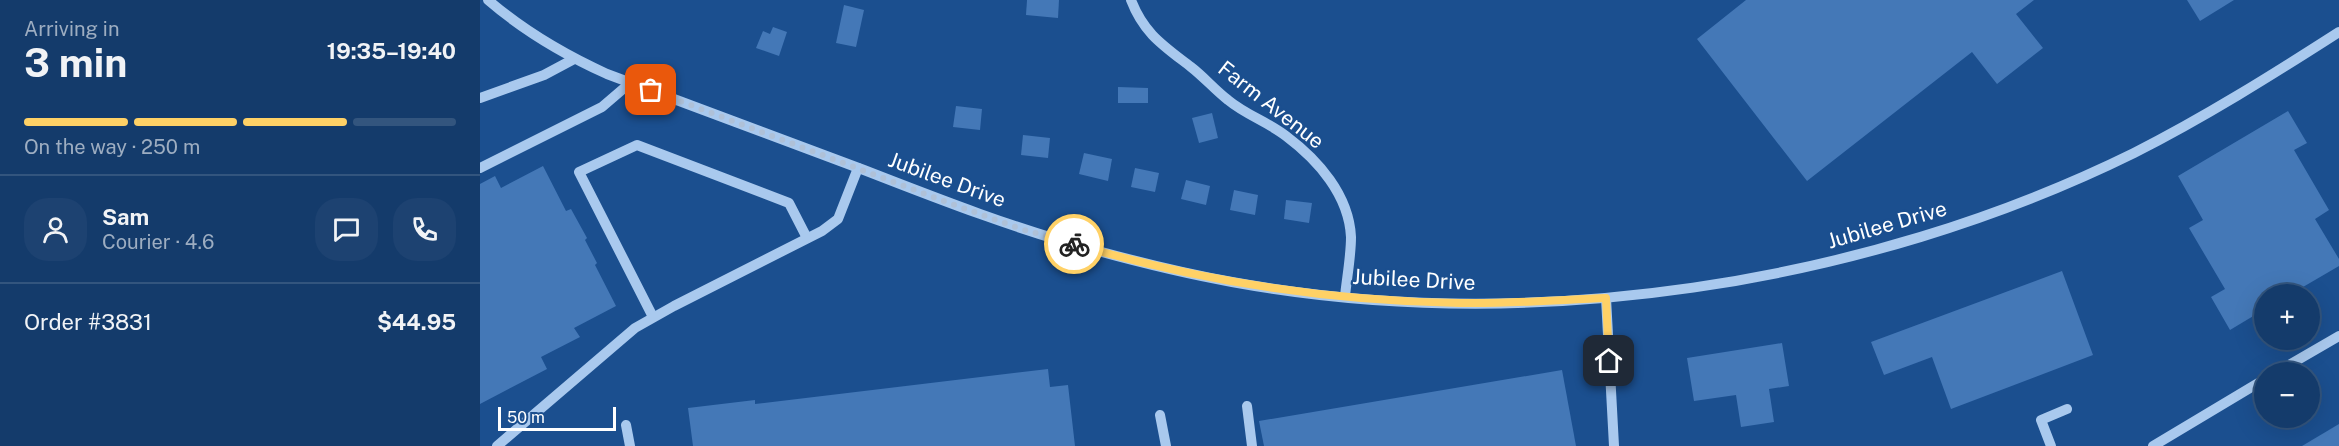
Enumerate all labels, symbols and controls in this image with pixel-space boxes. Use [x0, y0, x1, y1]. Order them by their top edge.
text: Arriving in [24, 17, 119, 41]
text: 19:35–19:40 [327, 38, 456, 64]
text: 3 min [24, 40, 127, 86]
street label: Farm Avenue [1213, 56, 1329, 154]
pin [625, 64, 676, 115]
icon: bag [634, 73, 667, 106]
text: On the way · 250 m [24, 135, 200, 159]
street label: Jubilee Drive [885, 147, 1009, 212]
street label: Jubilee Drive [1824, 196, 1950, 254]
button: person [24, 198, 87, 261]
button: chat [315, 198, 378, 261]
button: phone [393, 198, 456, 261]
text: Sam [102, 204, 149, 230]
courier [1044, 214, 1104, 274]
icon: bike [1058, 228, 1091, 261]
text: Courier · 4.6 [102, 230, 214, 254]
street label: Jubilee Drive [1352, 264, 1476, 295]
map controls [2254, 284, 2320, 428]
button: + [2254, 284, 2320, 350]
text: Order #3831 [24, 309, 152, 335]
text: $44.95 [377, 309, 456, 335]
pin [1583, 335, 1634, 386]
icon: home [1592, 344, 1625, 377]
button: − [2254, 362, 2320, 428]
scale bar [498, 404, 616, 432]
text: 50 m [507, 408, 545, 427]

